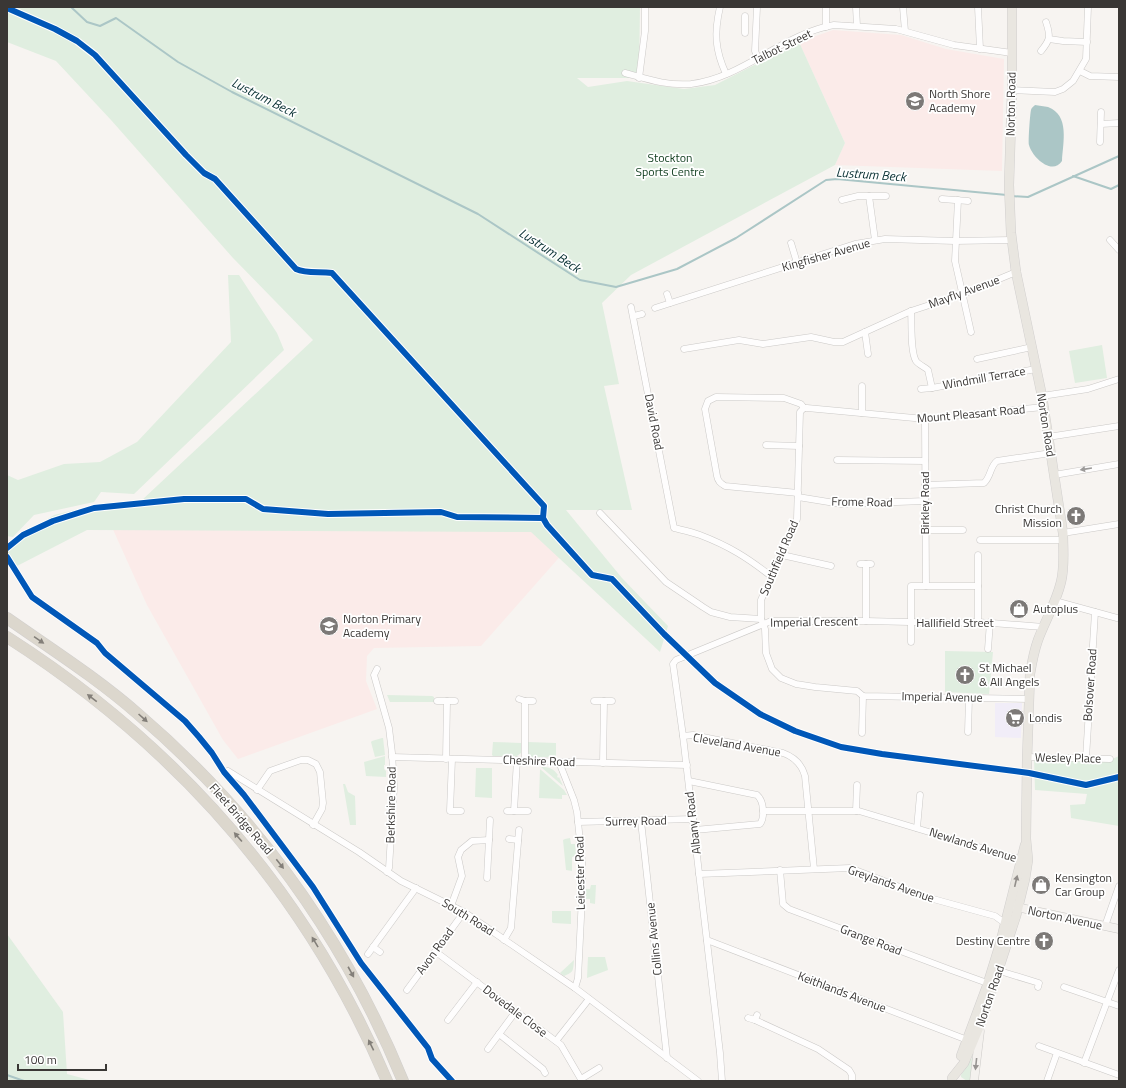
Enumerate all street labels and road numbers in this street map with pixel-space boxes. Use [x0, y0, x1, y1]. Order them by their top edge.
street label: Talbot Street [749, 24, 816, 69]
street label: Norton Road [1000, 72, 1021, 136]
street label: Kingfisher Avenue [779, 233, 872, 276]
street label: Mayfly Avenue [926, 270, 1002, 313]
street label: Windmill Terrace [941, 361, 1027, 394]
street label: David Road [640, 392, 669, 452]
street label: Norton Road [1032, 392, 1061, 458]
street label: Mount Pleasant Road [916, 399, 1026, 428]
street label: Birkley Road [915, 471, 934, 535]
street label: Frome Road [831, 491, 893, 512]
street label: Southfield Road [754, 517, 803, 598]
street label: Imperial Crescent [770, 611, 859, 632]
street label: Hallifield Street [916, 613, 995, 632]
street label: Bolsover Road [1077, 648, 1102, 722]
street label: Imperial Avenue [901, 686, 983, 707]
street label: Cleveland Avenue [692, 727, 782, 762]
street label: Wesley Place [1035, 747, 1101, 768]
street label: Cheshire Road [503, 750, 576, 771]
street label: Berkshire Road [380, 766, 401, 844]
street label: Fleet Bridge Road [205, 779, 278, 859]
street label: Albany Road [679, 791, 706, 856]
street label: Surrey Road [605, 810, 667, 831]
street label: Newlands Avenue [927, 822, 1019, 867]
street label: Leicester Road [569, 836, 590, 910]
street label: Greylands Avenue [845, 860, 937, 907]
street label: South Road [438, 893, 498, 940]
street label: Norton Avenue [1026, 900, 1104, 935]
street label: Collins Avenue [640, 902, 667, 976]
street label: Grange Road [837, 919, 905, 960]
street label: Avon Road [411, 923, 458, 978]
street label: Norton Road [970, 962, 1009, 1029]
street label: Keithlands Avenue [795, 966, 889, 1017]
street label: Dovedale Close [479, 980, 552, 1041]

